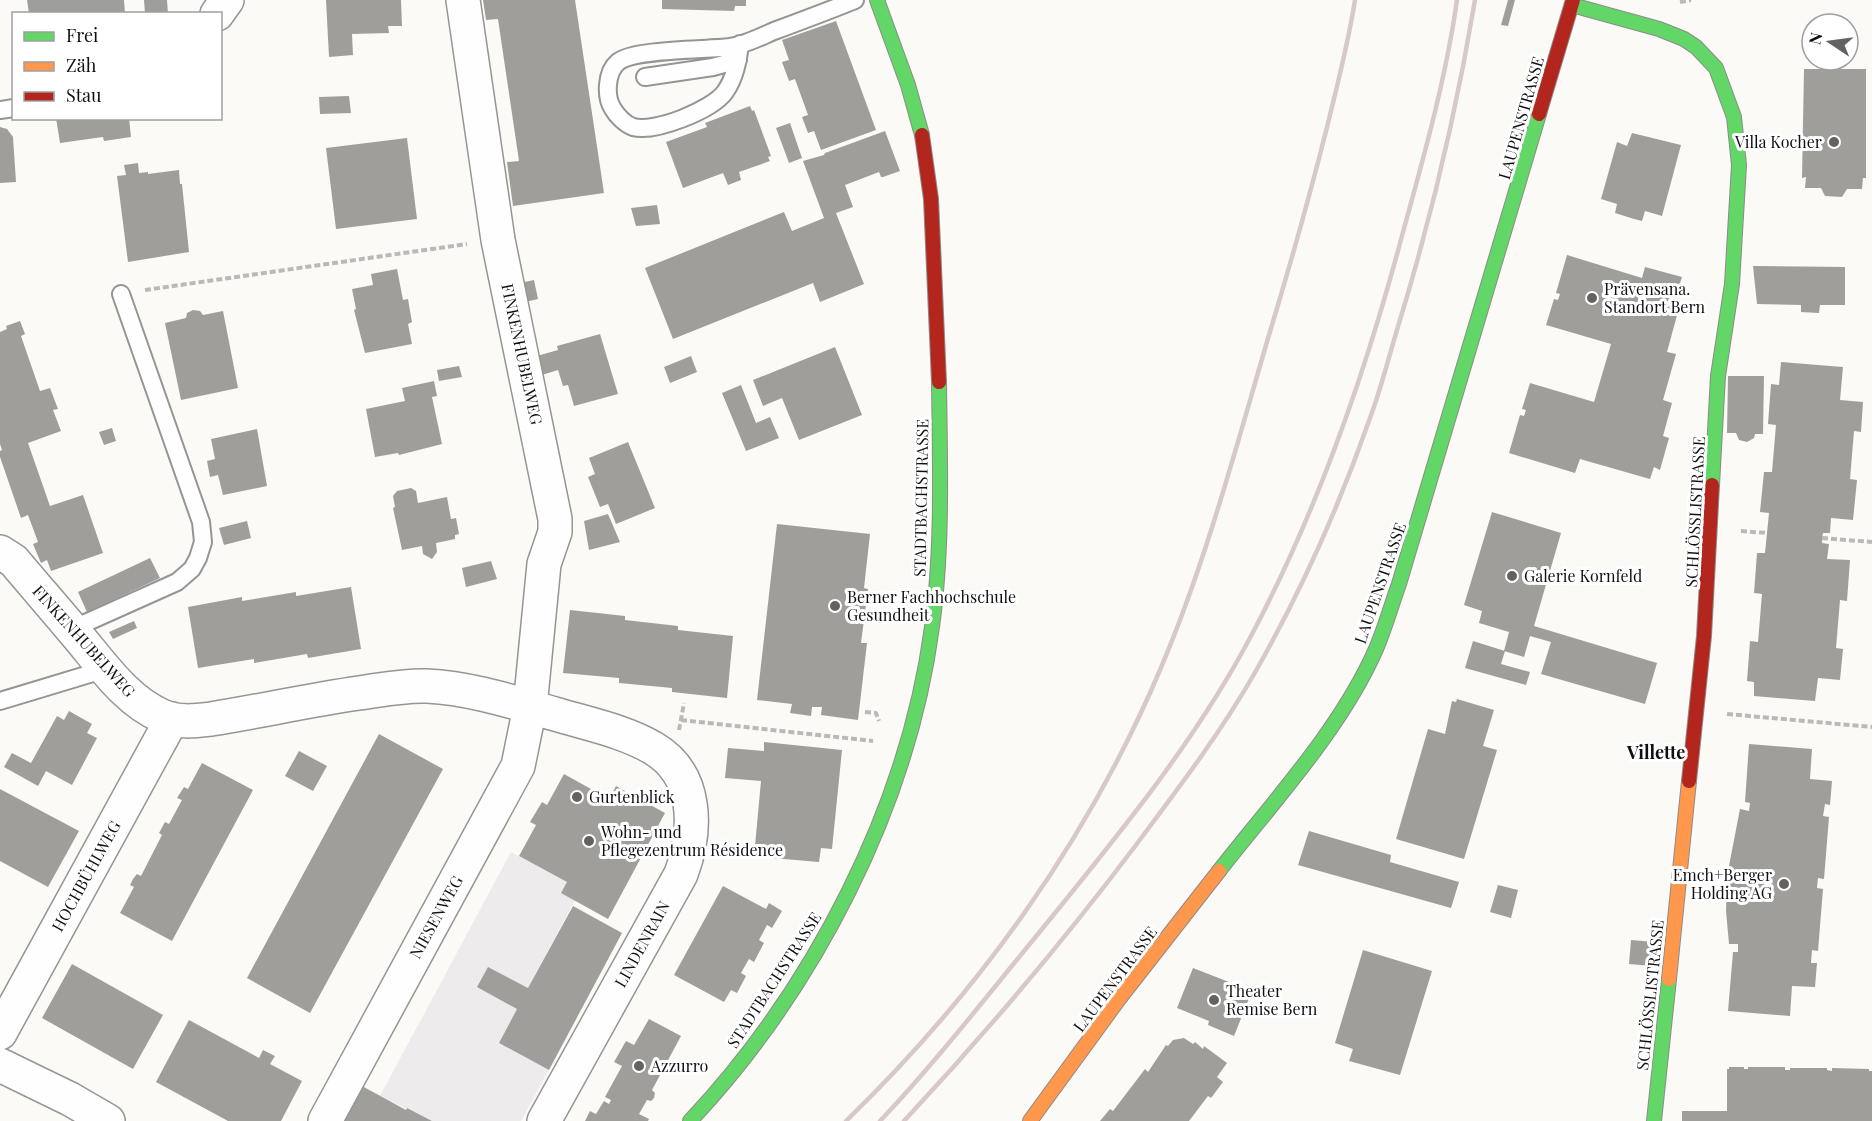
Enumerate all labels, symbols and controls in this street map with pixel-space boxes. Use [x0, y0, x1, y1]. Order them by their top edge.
legend [12, 12, 222, 120]
north arrow [1800, 12, 1860, 72]
text: Frei [66, 23, 98, 47]
text: N [1803, 30, 1827, 47]
text: Zäh [66, 53, 97, 77]
street label: LAUPENSTRASSE [1493, 54, 1548, 182]
text: Stau [66, 83, 102, 107]
place label: Villa Kocher [1734, 131, 1822, 152]
marker: Villa Kocher [1827, 135, 1841, 149]
place label: Prävensana. Standort Bern [1604, 278, 1706, 317]
street label: FINKENHUBELWEG [497, 281, 548, 426]
marker: Prävensana. Standort Bern [1585, 291, 1599, 305]
street label: STADTBACHSTRASSE [909, 419, 932, 577]
street label: SCHLÖSSLISTRASSE [1680, 436, 1709, 588]
street label: LAUPENSTRASSE [1349, 519, 1410, 646]
place label: Galerie Kornfeld [1524, 565, 1642, 586]
marker: Galerie Kornfeld [1505, 569, 1519, 583]
street label: FINKENHUBELWEG [29, 580, 140, 701]
place label: Berner Fachhochschule Gesundheit [847, 586, 1016, 625]
marker: Berner Fachhochschule Gesundheit [828, 599, 842, 613]
district label: Villette [1626, 740, 1685, 764]
place label: Gurtenblick [589, 786, 675, 807]
marker: Gurtenblick [570, 790, 584, 804]
street label: HOCHBÜHLWEG [46, 817, 125, 935]
place label: Wohn- und Pflegezentrum Résidence [600, 821, 783, 860]
marker: Wohn- und Pflegezentrum Résidence [582, 834, 596, 848]
place label: Emch+Berger Holding AG [1673, 864, 1772, 903]
street label: NIESENWEG [404, 872, 467, 962]
marker: Emch+Berger Holding AG [1777, 877, 1791, 891]
street label: LINDENRAIN [609, 897, 674, 991]
street label: STADTBACHSTRASSE [722, 908, 825, 1052]
street label: SCHLÖSSLISTRASSE [1631, 919, 1668, 1071]
street label: LAUPENSTRASSE [1068, 922, 1161, 1036]
place label: Theater Remise Bern [1226, 980, 1318, 1019]
marker: Theater Remise Bern [1207, 993, 1221, 1007]
place label: Azzurro [650, 1055, 709, 1076]
marker: Azzurro [632, 1059, 646, 1073]

